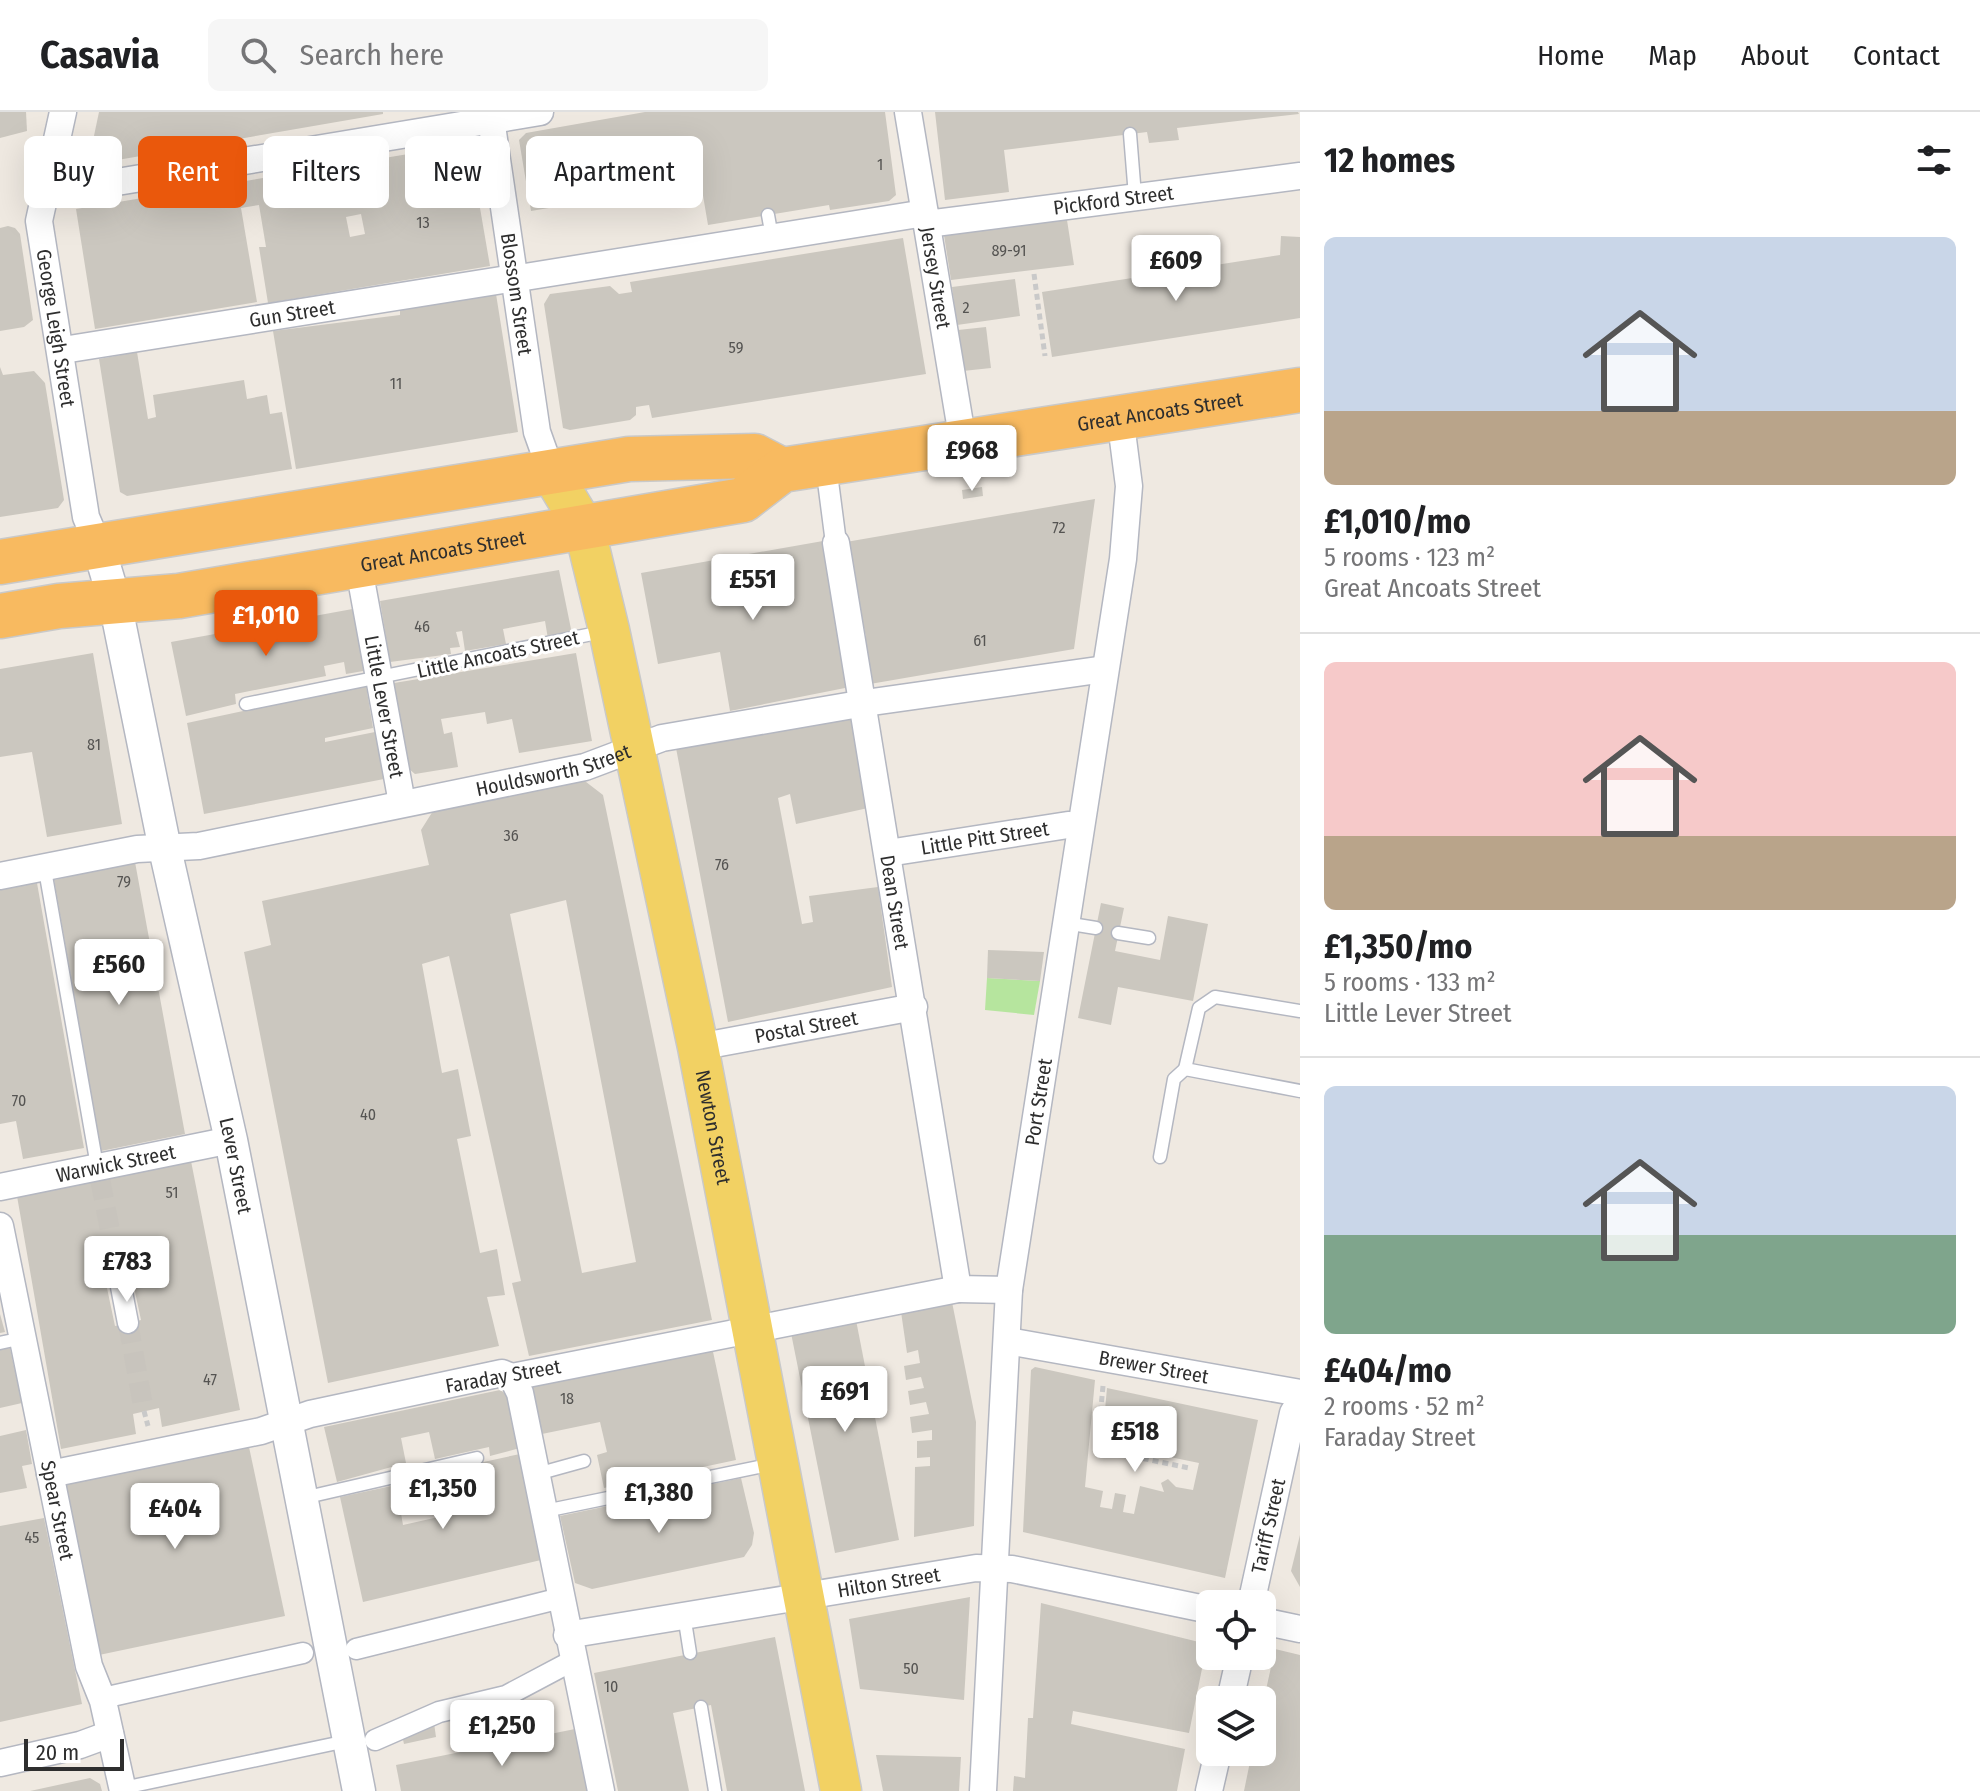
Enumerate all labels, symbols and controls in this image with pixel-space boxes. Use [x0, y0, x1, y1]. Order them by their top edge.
search box [208, 19, 768, 91]
text: Casavia [40, 32, 160, 78]
icon: search [236, 33, 280, 77]
text: Search here [300, 37, 444, 73]
text: Home [1537, 39, 1604, 72]
text: Map [1648, 39, 1697, 72]
text: About [1741, 39, 1809, 72]
text: Contact [1853, 39, 1940, 72]
chip: Buy [24, 136, 122, 208]
chip: Rent [138, 136, 247, 208]
chip: Filters [263, 136, 389, 208]
chip: New [405, 136, 510, 208]
chip: Apartment [526, 136, 703, 208]
icon: filters [1912, 138, 1956, 182]
text: 12 homes [1324, 140, 1455, 181]
house number: 1 [877, 155, 883, 174]
street label: Pickford Street [1052, 180, 1175, 220]
house number: 13 [416, 213, 430, 232]
street label: Jersey Street [915, 225, 956, 331]
street label: Blossom Street [496, 231, 538, 357]
pin: £609 [1129, 235, 1223, 303]
house number: 89-91 [991, 241, 1027, 260]
text: £609 [1149, 245, 1203, 276]
street label: George Leigh Street [32, 247, 80, 409]
icon: home [1568, 289, 1712, 433]
street label: Gun Street [248, 295, 337, 332]
house number: 2 [962, 298, 970, 317]
house number: 59 [729, 338, 744, 357]
house number: 11 [390, 374, 402, 393]
street label: Great Ancoats Street [1076, 387, 1245, 436]
pin: £968 [925, 425, 1019, 493]
text: £968 [945, 435, 999, 466]
text: £1,010/mo [1324, 501, 1471, 542]
house number: 72 [1052, 518, 1066, 537]
street label: Great Ancoats Street [359, 525, 528, 577]
text: 5 rooms · 123 m² [1324, 542, 1495, 573]
pin: £551 [706, 554, 800, 622]
text: £551 [729, 564, 777, 595]
text: Great Ancoats Street [1324, 573, 1541, 604]
pin: £1,010 [201, 590, 331, 658]
text: £1,010 [232, 600, 300, 631]
house number: 46 [414, 617, 430, 636]
street label: Little Ancoats Street [415, 625, 582, 683]
house number: 61 [973, 631, 987, 650]
street label: Little Lever Street [360, 633, 409, 780]
icon: home [1568, 714, 1712, 858]
house number: 81 [87, 735, 101, 754]
street label: Houldsworth Street [474, 739, 634, 801]
street label: Little Pitt Street [919, 816, 1051, 860]
house number: 36 [503, 826, 519, 845]
street label: Dean Street [875, 853, 914, 952]
house number: 76 [715, 855, 729, 874]
house number: 79 [117, 872, 131, 891]
text: £1,350/mo [1324, 926, 1472, 967]
pin: £560 [72, 939, 166, 1007]
text: £560 [93, 949, 145, 980]
text: 5 rooms · 133 m² [1324, 967, 1496, 998]
text: Little Lever Street [1324, 998, 1512, 1029]
street label: Postal Street [753, 1006, 860, 1048]
street label: Port Street [1020, 1056, 1057, 1147]
street label: Newton Street [691, 1068, 736, 1187]
house number: 70 [12, 1091, 26, 1110]
house number: 40 [360, 1105, 376, 1124]
street label: Lever Street [214, 1115, 257, 1216]
icon: home [1568, 1138, 1712, 1282]
street label: Warwick Street [54, 1140, 178, 1187]
house number: 51 [166, 1183, 178, 1202]
pin: £783 [80, 1236, 174, 1304]
text: £783 [102, 1246, 152, 1277]
street label: Brewer Street [1097, 1345, 1211, 1389]
text: £404/mo [1324, 1350, 1452, 1391]
street label: Faraday Street [444, 1354, 563, 1398]
pin: £691 [798, 1366, 892, 1434]
house number: 47 [203, 1370, 217, 1389]
text: £691 [820, 1376, 870, 1407]
house number: 18 [560, 1389, 574, 1408]
text: 2 rooms · 52 m² [1324, 1391, 1485, 1422]
pin: £518 [1088, 1406, 1182, 1474]
text: £518 [1111, 1416, 1159, 1447]
text: Faraday Street [1324, 1422, 1476, 1453]
street label: Spear Street [36, 1458, 79, 1563]
pin: £1,350 [378, 1463, 508, 1531]
pin: £1,380 [594, 1467, 724, 1535]
text: £1,350 [409, 1473, 477, 1504]
street label: Tariff Street [1246, 1476, 1290, 1575]
text: £1,380 [624, 1477, 694, 1508]
pin: £404 [128, 1483, 222, 1551]
text: £404 [148, 1493, 202, 1524]
house number: 45 [25, 1528, 39, 1547]
street label: Hilton Street [836, 1562, 942, 1603]
map controls [1196, 1590, 1276, 1766]
button: locate [1196, 1590, 1276, 1670]
house number: 50 [903, 1659, 919, 1678]
house number: 10 [604, 1677, 618, 1696]
button: layers [1196, 1686, 1276, 1766]
pin: £1,250 [437, 1700, 567, 1768]
text: £1,250 [468, 1710, 536, 1741]
scale bar [24, 1735, 124, 1771]
text: 20 m [36, 1739, 79, 1766]

